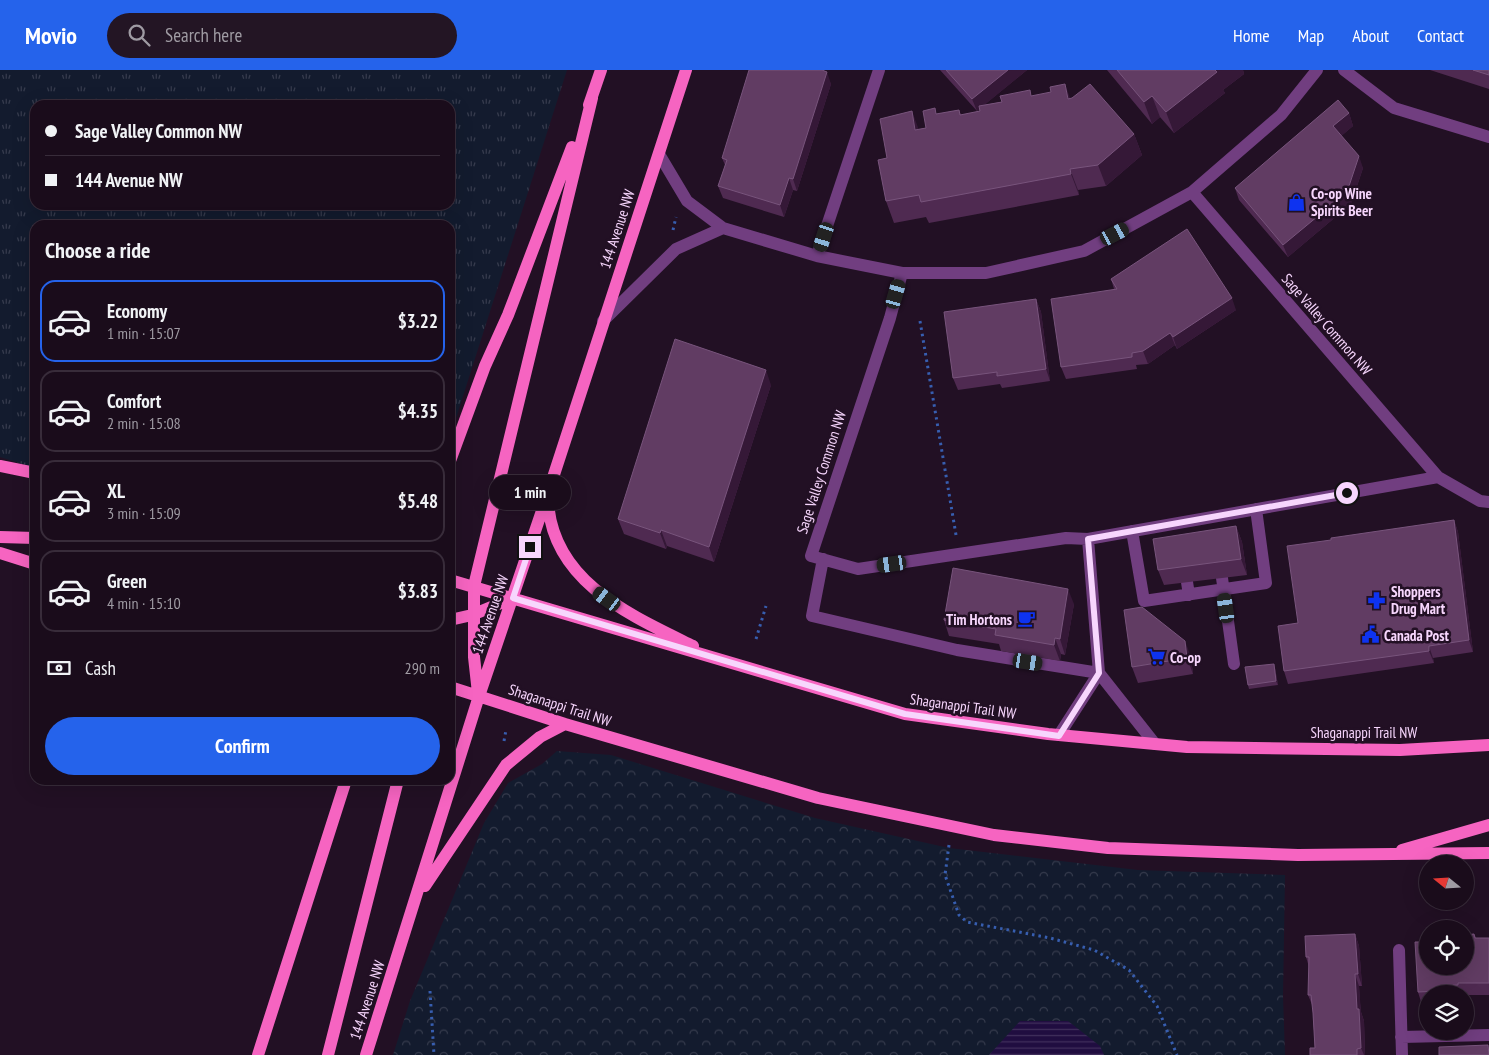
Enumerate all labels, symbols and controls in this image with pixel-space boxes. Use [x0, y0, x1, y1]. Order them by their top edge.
search box [107, 13, 457, 58]
text: Movio [25, 20, 77, 51]
icon: search [125, 21, 153, 49]
text: Search here [165, 23, 242, 47]
text: Home [1233, 24, 1270, 47]
text: Map [1298, 24, 1324, 47]
text: About [1352, 24, 1389, 47]
text: Contact [1417, 24, 1464, 47]
text: Sage Valley Common NW [75, 119, 242, 143]
text: 144 Avenue NW [75, 168, 183, 192]
place label: Co-op Wine Spirits Beer [1311, 184, 1373, 220]
street label: 144 Avenue NW [595, 187, 639, 271]
shop icon: Co-op Wine Spirits Beer [1287, 192, 1307, 212]
car [812, 220, 835, 254]
car [1098, 220, 1131, 248]
text: Choose a ride [45, 236, 150, 264]
street label: Sage Valley Common NW [1278, 269, 1376, 379]
car [884, 278, 907, 310]
icon: car [47, 299, 92, 344]
text: Economy [107, 299, 167, 323]
text: $3.22 [398, 309, 438, 333]
text: 1 min · 15:07 [107, 323, 181, 343]
icon: car [47, 389, 92, 434]
text: Comfort [107, 389, 161, 413]
text: $4.35 [398, 399, 438, 423]
street label: Sage Valley Common NW [792, 408, 850, 536]
text: 2 min · 15:08 [107, 413, 181, 433]
callout: 1 min [489, 474, 571, 510]
icon: car [47, 479, 92, 524]
text: XL [107, 479, 125, 503]
text: 1 min [514, 482, 546, 502]
route start [1336, 482, 1358, 504]
text: $5.48 [398, 489, 438, 513]
text: 3 min · 15:09 [107, 503, 181, 523]
route end [519, 536, 541, 558]
car [876, 554, 907, 574]
icon: car [47, 569, 92, 614]
text: Green [107, 569, 147, 593]
street label: 144 Avenue NW [468, 572, 512, 656]
text: $3.83 [398, 579, 438, 603]
place label: Shoppers Drug Mart [1391, 582, 1446, 618]
car [590, 584, 623, 614]
pharmacy icon: Shoppers Drug Mart [1367, 590, 1387, 610]
car [1216, 592, 1235, 624]
text: 4 min · 15:10 [107, 593, 181, 613]
cafe icon: Tim Hortons [1016, 609, 1036, 629]
place label: Tim Hortons [946, 610, 1012, 629]
public building icon: Canada Post [1360, 625, 1380, 645]
place label: Canada Post [1384, 626, 1449, 645]
supermarket icon: Co-op [1146, 647, 1166, 667]
place label: Co-op [1170, 648, 1201, 667]
car [1012, 652, 1043, 672]
icon: cash [45, 654, 73, 682]
text: Cash [85, 656, 116, 680]
text: 290 m [405, 658, 440, 678]
street label: Shaganappi Trail NW [506, 679, 614, 731]
street label: Shaganappi Trail NW [909, 689, 1017, 723]
button: Confirm [45, 717, 440, 775]
street label: Shaganappi Trail NW [1311, 723, 1417, 742]
north arrow [1419, 855, 1474, 910]
map controls [1419, 855, 1474, 1040]
button: locate [1419, 920, 1474, 975]
street label: 144 Avenue NW [345, 958, 389, 1042]
button: layers [1419, 985, 1474, 1040]

